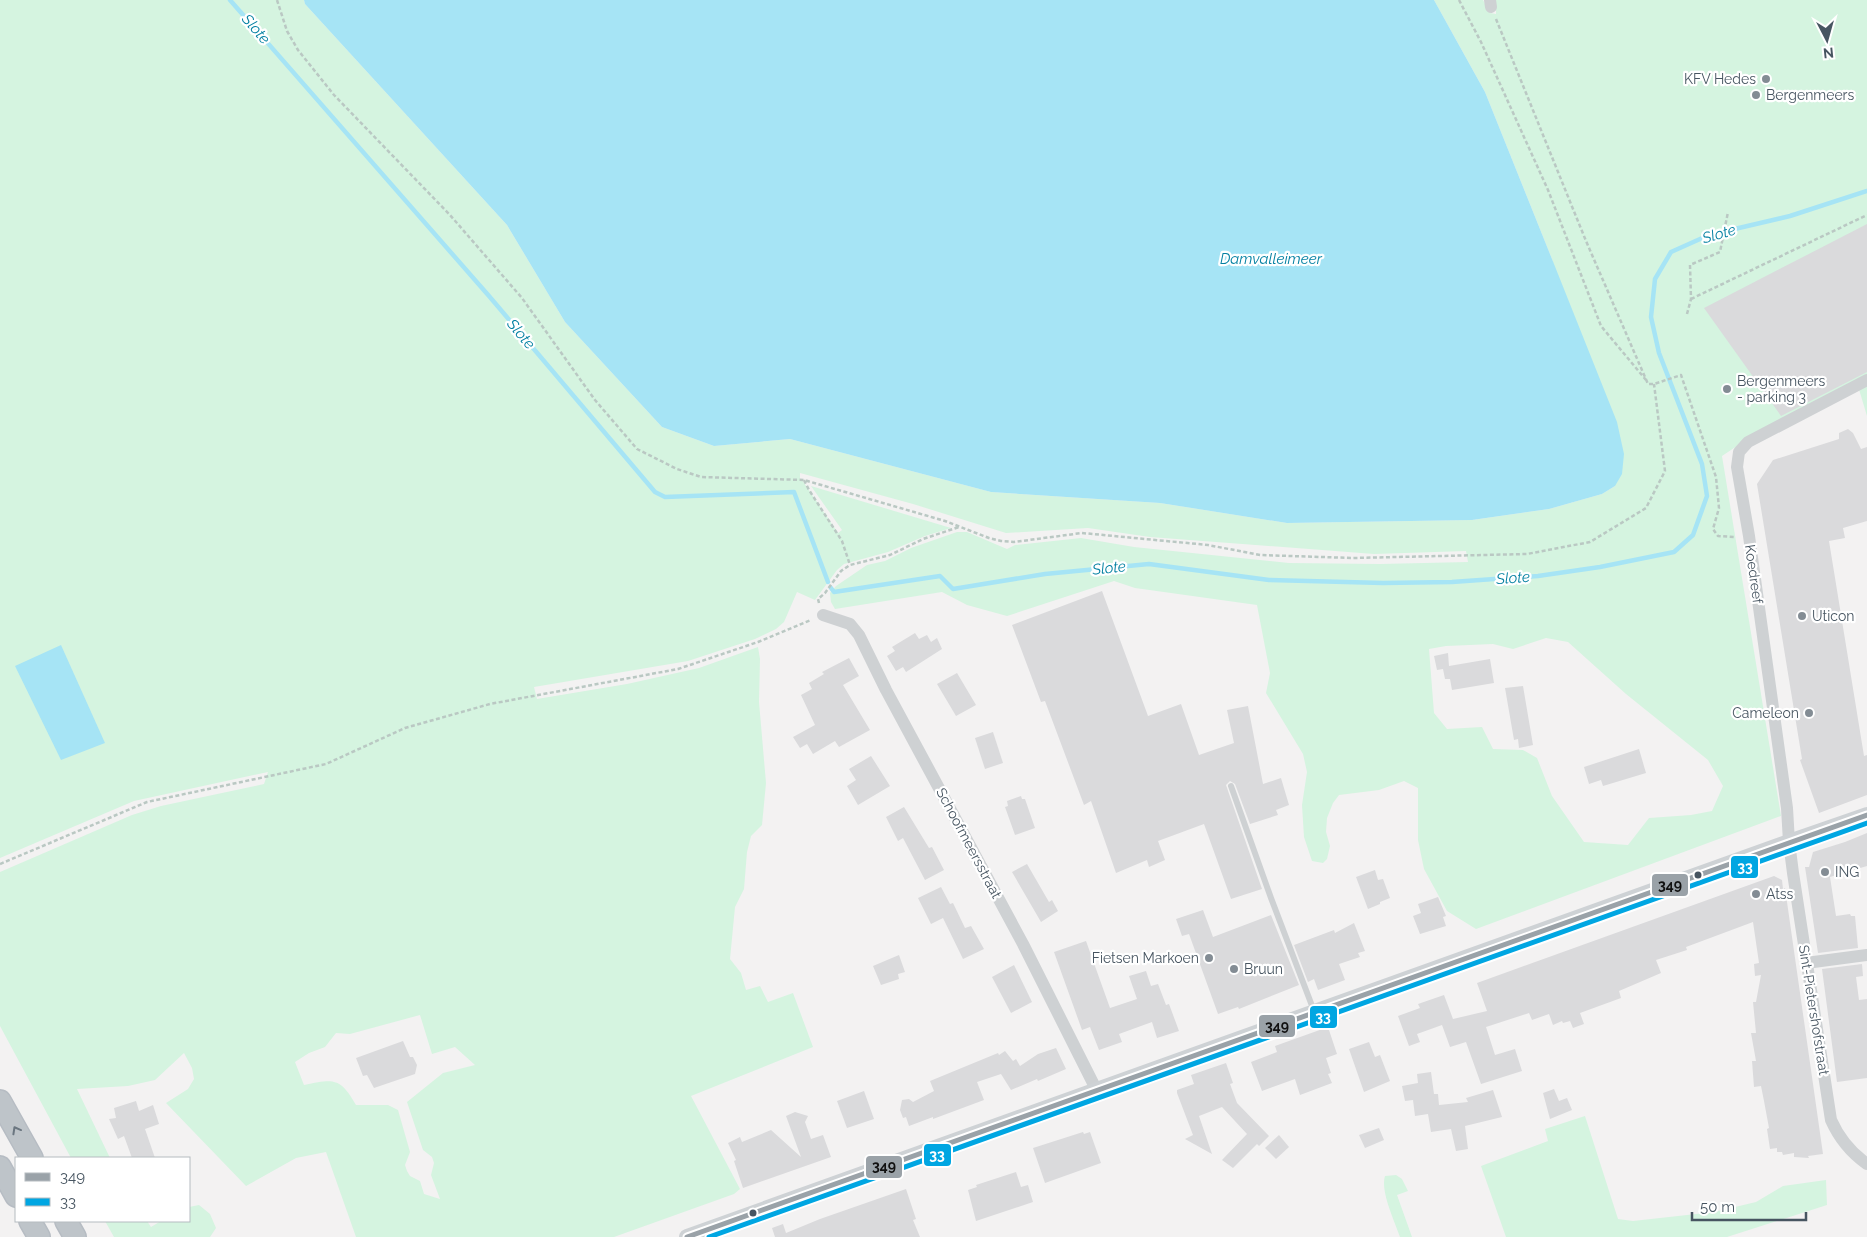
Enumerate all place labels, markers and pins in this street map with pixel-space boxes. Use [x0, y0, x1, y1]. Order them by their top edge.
place label: KFV Hedes [1684, 71, 1756, 87]
marker: KFV Hedes [1760, 73, 1772, 85]
place label: Bergenmeers [1766, 87, 1855, 103]
marker: Bergenmeers [1750, 89, 1762, 101]
place label: Bergenmeers - parking 3 [1737, 373, 1826, 405]
marker: Bergenmeers - parking 3 [1721, 383, 1733, 395]
place label: Uticon [1812, 608, 1854, 624]
marker: Uticon [1796, 610, 1808, 622]
place label: Cameleon [1732, 705, 1799, 721]
marker: Cameleon [1803, 707, 1815, 719]
place label: ING [1835, 864, 1859, 880]
marker: ING [1819, 866, 1831, 878]
unlabelled marker [1693, 870, 1703, 880]
place label: Atss [1766, 886, 1794, 902]
marker: Atss [1750, 888, 1762, 900]
place label: Fietsen Markoen [1092, 950, 1199, 966]
marker: Fietsen Markoen [1203, 952, 1215, 964]
place label: Bruun [1244, 961, 1283, 977]
marker: Bruun [1228, 963, 1240, 975]
unlabelled marker [748, 1208, 758, 1218]

